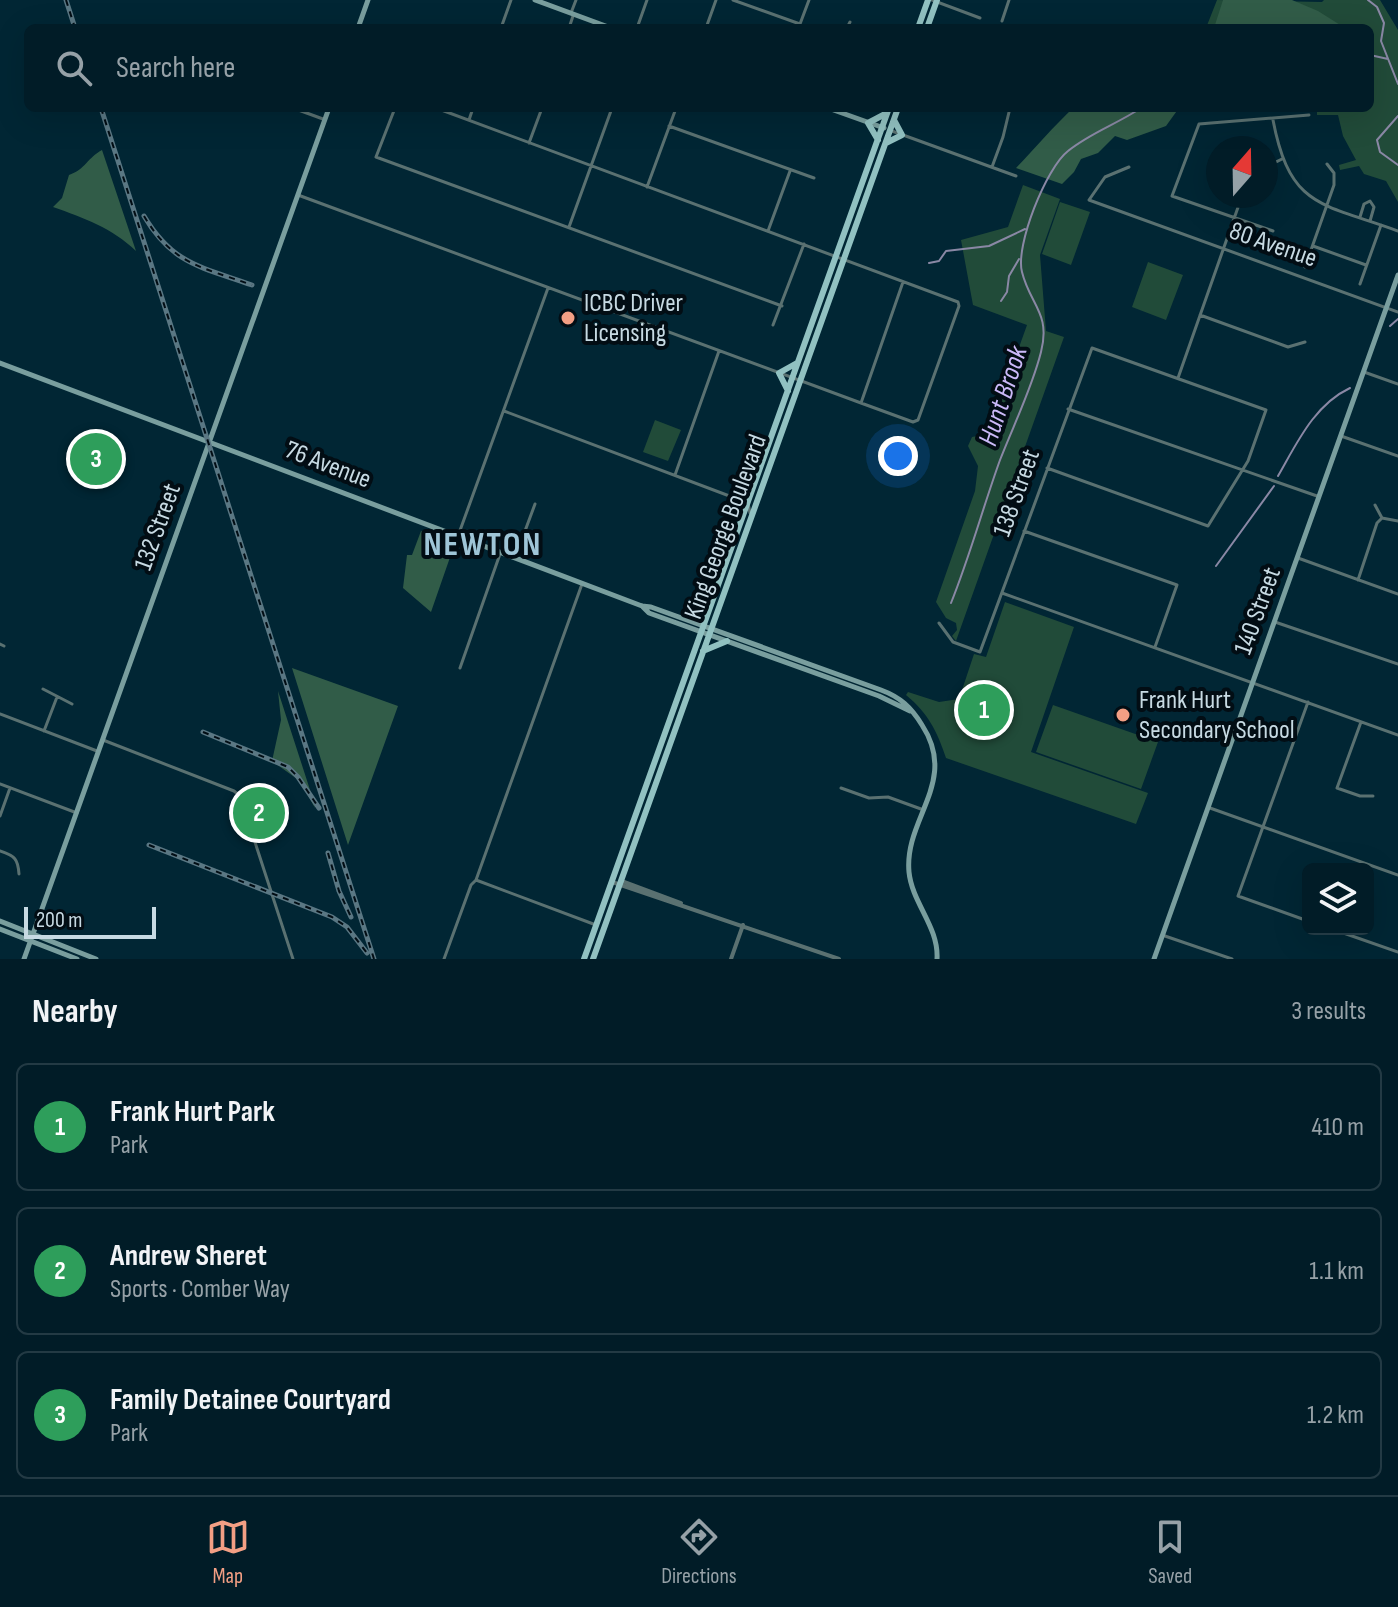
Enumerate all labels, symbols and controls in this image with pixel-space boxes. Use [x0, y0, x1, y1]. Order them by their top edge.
search box [24, 24, 1374, 112]
icon: search [52, 46, 96, 90]
text: Search here [116, 50, 235, 86]
north arrow [1206, 136, 1278, 208]
street label: 80 Avenue [1225, 216, 1321, 274]
place label: ICBC Driver Licensing [584, 288, 684, 349]
marker: ICBC Driver Licensing [559, 309, 577, 327]
water label: Hunt Brook [971, 341, 1035, 450]
pin: 3 [70, 429, 122, 489]
street label: King George Boulevard [678, 431, 774, 623]
street label: 76 Avenue [281, 434, 375, 496]
your location [878, 436, 918, 476]
street label: 138 Street [987, 445, 1047, 541]
street label: 132 Street [128, 479, 188, 574]
district label: NEWTON [423, 524, 543, 565]
street label: 140 Street [1228, 563, 1288, 659]
pin: 1 [958, 680, 1010, 740]
place label: Frank Hurt Secondary School [1139, 685, 1295, 746]
marker: Frank Hurt Secondary School [1114, 706, 1132, 724]
pin: 2 [233, 783, 285, 843]
map controls [1302, 863, 1374, 935]
button: layers [1302, 863, 1374, 935]
scale bar [24, 903, 156, 939]
text: 200 m [36, 907, 82, 934]
text: Nearby [32, 991, 118, 1032]
text: 3 results [1291, 996, 1366, 1027]
text: Frank Hurt Park [110, 1094, 275, 1130]
text: 1 [55, 1112, 65, 1143]
text: 410 m [1312, 1112, 1364, 1143]
text: Park [110, 1130, 148, 1161]
text: Andrew Sheret [110, 1238, 267, 1274]
text: 2 [54, 1256, 66, 1287]
text: 1.1 km [1309, 1256, 1364, 1287]
text: Sports · Comber Way [110, 1274, 290, 1305]
text: Family Detainee Courtyard [110, 1382, 391, 1418]
text: 3 [54, 1400, 66, 1431]
text: 1.2 km [1307, 1400, 1364, 1431]
text: Park [110, 1418, 148, 1449]
tab: Map [206, 1515, 250, 1590]
tab: Directions [661, 1515, 737, 1590]
tab: Saved [1148, 1515, 1192, 1590]

